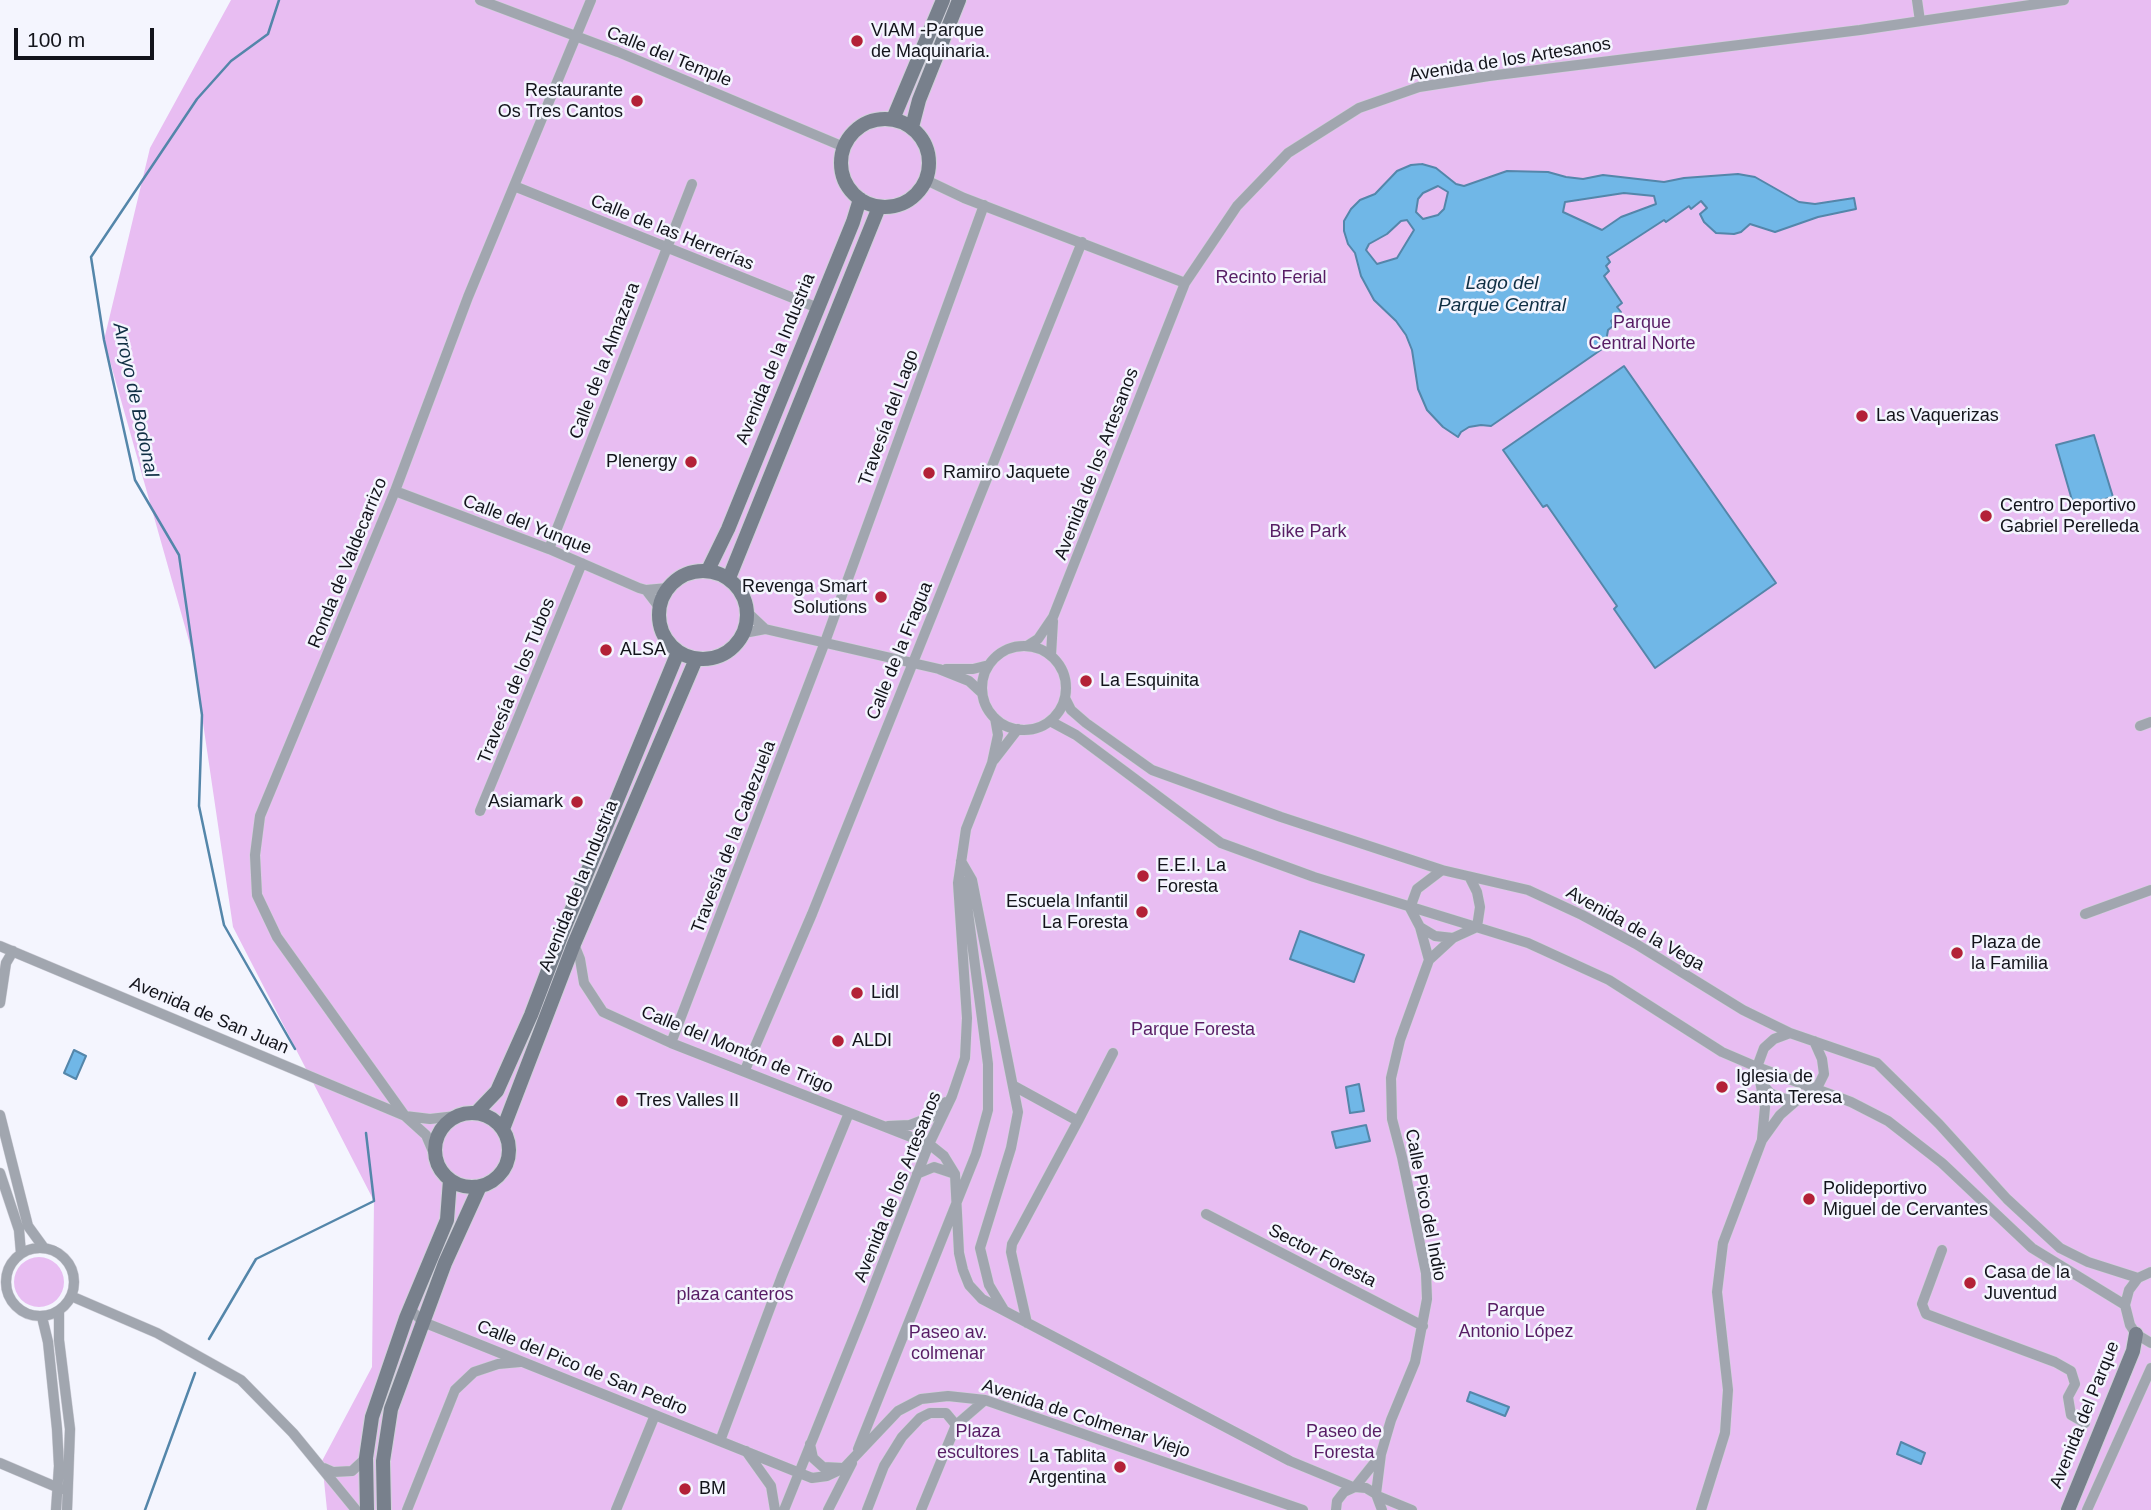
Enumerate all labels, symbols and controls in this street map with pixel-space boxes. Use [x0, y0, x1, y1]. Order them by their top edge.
scale bar [18, 14, 158, 58]
place label: VIAM -Parque de Maquinaria. [871, 20, 990, 62]
street label: Calle del Temple [603, 22, 735, 92]
text: 100 m [27, 28, 85, 51]
marker: VIAM -Parque de Maquinaria. [849, 33, 865, 49]
street label: Avenida de los Artesanos [1408, 33, 1612, 87]
place label: Restaurante Os Tres Cantos [498, 80, 623, 122]
marker: Restaurante Os Tres Cantos [629, 93, 645, 109]
street label: Calle de las Herrerías [587, 190, 757, 276]
park label: Recinto Ferial [1215, 267, 1327, 289]
street label: Avenida de la Industria [732, 270, 820, 448]
water label: Lago del Parque Central [1438, 273, 1566, 317]
street label: Calle de la Almazara [565, 280, 645, 442]
park label: Parque Central Norte [1588, 312, 1696, 354]
water label: Arroyo de Bodonal [107, 321, 163, 479]
street label: Travesía del Lago [854, 347, 924, 489]
street label: Avenida de los Artesanos [1050, 365, 1144, 563]
place label: Las Vaquerizas [1876, 405, 1999, 427]
marker: Las Vaquerizas [1854, 408, 1870, 424]
place label: Plenergy [606, 451, 677, 473]
marker: Plenergy [683, 454, 699, 470]
place label: Ramiro Jaquete [943, 462, 1070, 484]
marker: Ramiro Jaquete [921, 465, 937, 481]
street label: Ronda de Valdecarrizo [304, 475, 392, 651]
street label: Calle del Yunque [460, 491, 594, 559]
place label: Centro Deportivo Gabriel Perelleda [2000, 495, 2139, 538]
marker: Centro Deportivo Gabriel Perelleda [1978, 508, 1994, 524]
park label: Bike Park [1269, 521, 1347, 543]
place label: Revenga Smart Solutions [742, 576, 867, 618]
street label: Calle de la Fragua [862, 579, 938, 723]
marker: Revenga Smart Solutions [873, 589, 889, 605]
street label: Travesía de los Tubos [474, 595, 560, 767]
place label: ALSA [620, 639, 666, 661]
marker: ALSA [598, 642, 614, 658]
place label: La Esquinita [1100, 670, 1199, 692]
marker: La Esquinita [1078, 673, 1094, 689]
street label: Travesía de la Cabezuela [687, 738, 781, 936]
place label: Asiamark [488, 791, 563, 813]
marker: Asiamark [569, 794, 585, 810]
street label: Avenida de la Industria [535, 797, 623, 975]
place label: E.E.I. La Foresta [1157, 855, 1226, 898]
marker: E.E.I. La Foresta [1135, 868, 1151, 884]
street label: Avenida de la Vega [1562, 882, 1708, 976]
place label: Escuela Infantil La Foresta [1006, 891, 1128, 934]
marker: Escuela Infantil La Foresta [1134, 904, 1150, 920]
place label: Plaza de la Familia [1971, 932, 2048, 974]
marker: Plaza de la Familia [1949, 945, 1965, 961]
street label: Avenida de San Juan [126, 973, 292, 1059]
place label: Lidl [871, 982, 899, 1004]
marker: Lidl [849, 985, 865, 1001]
street label: Calle del Montón de Trigo [638, 1002, 836, 1098]
park label: Parque Foresta [1131, 1019, 1255, 1041]
place label: ALDI [852, 1030, 892, 1052]
marker: ALDI [830, 1033, 846, 1049]
place label: Iglesia de Santa Teresa [1736, 1066, 1842, 1108]
marker: Iglesia de Santa Teresa [1714, 1079, 1730, 1095]
street label: Avenida de los Artesanos [850, 1088, 946, 1286]
place label: Tres Valles II [636, 1090, 739, 1112]
marker: Tres Valles II [614, 1093, 630, 1109]
street label: Calle Pico del Indio [1400, 1127, 1450, 1283]
place label: Polideportivo Miguel de Cervantes [1823, 1178, 1988, 1220]
marker: Polideportivo Miguel de Cervantes [1801, 1191, 1817, 1207]
street label: Sector Foresta [1265, 1220, 1379, 1292]
place label: Casa de la Juventud [1984, 1262, 2070, 1304]
marker: Casa de la Juventud [1962, 1275, 1978, 1291]
park label: plaza canteros [676, 1284, 794, 1306]
park label: Parque Antonio López [1458, 1300, 1574, 1342]
street label: Calle del Pico de San Pedro [474, 1316, 690, 1420]
park label: Paseo av. colmenar [909, 1322, 987, 1364]
street label: Avenida del Parque [2046, 1338, 2124, 1492]
street label: Avenida de Colmenar Viejo [979, 1375, 1193, 1463]
park label: Plaza escultores [937, 1421, 1019, 1464]
park label: Paseo de Foresta [1306, 1421, 1382, 1464]
place label: La Tablita Argentina [1029, 1446, 1106, 1488]
marker: La Tablita Argentina [1112, 1459, 1128, 1475]
place label: BM [699, 1478, 726, 1500]
marker: BM [677, 1481, 693, 1497]

